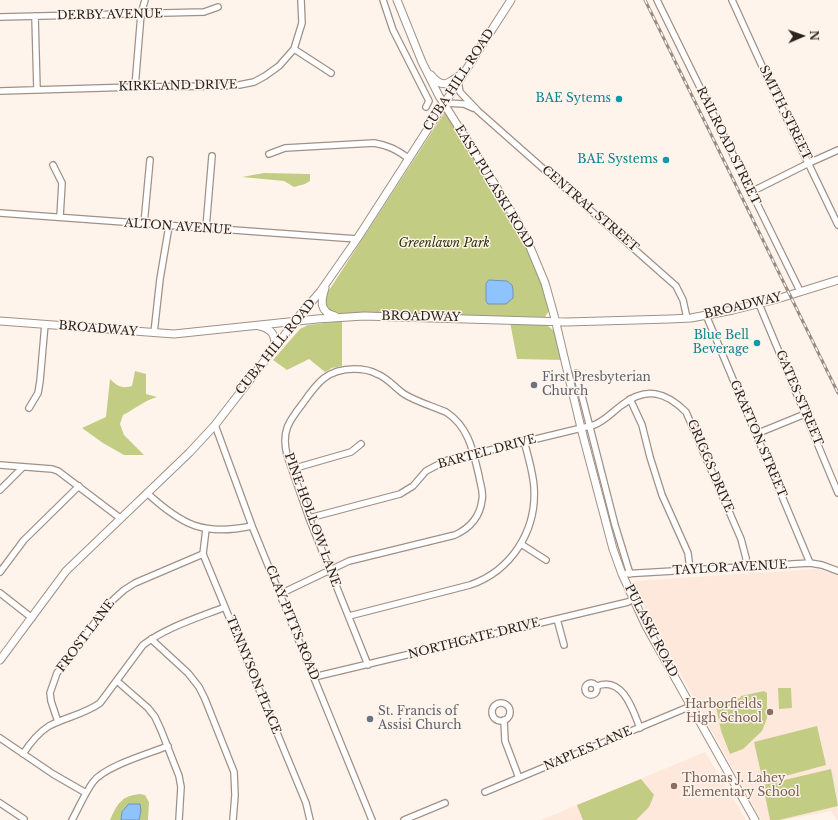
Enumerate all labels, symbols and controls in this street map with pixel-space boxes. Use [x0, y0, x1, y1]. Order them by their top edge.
street label: DERBY AVENUE [57, 7, 163, 23]
north arrow [782, 16, 822, 56]
street label: CUBA HILL ROAD [421, 26, 497, 134]
text: N [807, 30, 821, 41]
street label: SMITH STREET [756, 63, 814, 163]
street label: KIRKLAND DRIVE [118, 78, 238, 94]
street label: RAILROAD STREET [693, 85, 763, 207]
place label: BAE Sytems [536, 92, 611, 106]
marker: BAE Sytems [614, 94, 624, 104]
street label: EAST PULASKI ROAD [452, 123, 536, 251]
place label: BAE Systems [577, 153, 658, 167]
marker: BAE Systems [661, 155, 671, 165]
street label: CENTRAL STREET [539, 163, 641, 255]
street label: ALTON AVENUE [124, 216, 232, 238]
park label: Greenlawn Park [398, 237, 490, 251]
street label: BROADWAY [703, 290, 783, 322]
street label: CUBA HILL ROAD [233, 296, 319, 398]
street label: BROADWAY [381, 309, 461, 325]
street label: BROADWAY [58, 318, 138, 340]
place label: Blue Bell Beverage [693, 329, 749, 357]
marker: Blue Bell Beverage [752, 338, 762, 348]
street label: GATES STREET [772, 348, 826, 448]
place label: First Presbyterian Church [542, 371, 651, 399]
street label: GRAFTON STREET [727, 378, 789, 500]
marker: First Presbyterian Church [529, 380, 539, 390]
street label: GRIGGS DRIVE [684, 417, 736, 515]
street label: BARTEL DRIVE [436, 432, 538, 472]
street label: PINE HOLLOW LANE [281, 451, 343, 589]
street label: TAYLOR AVENUE [672, 558, 788, 578]
street label: CLAY PITTS ROAD [262, 563, 322, 683]
street label: PULASKI ROAD [621, 582, 681, 680]
street label: FROST LANE [54, 597, 118, 675]
street label: TENNYSON PLACE [223, 614, 283, 736]
street label: NORTHGATE DRIVE [407, 616, 541, 662]
place label: Harborfields High School [685, 698, 762, 726]
place label: St. Francis of Assisi Church [378, 705, 461, 733]
marker: Harborfields High School [765, 707, 775, 717]
marker: St. Francis of Assisi Church [365, 714, 375, 724]
street label: NAPLES LANE [542, 724, 634, 774]
place label: Thomas J. Lahey Elementary School [682, 772, 800, 800]
marker: Thomas J. Lahey Elementary School [669, 781, 679, 791]

